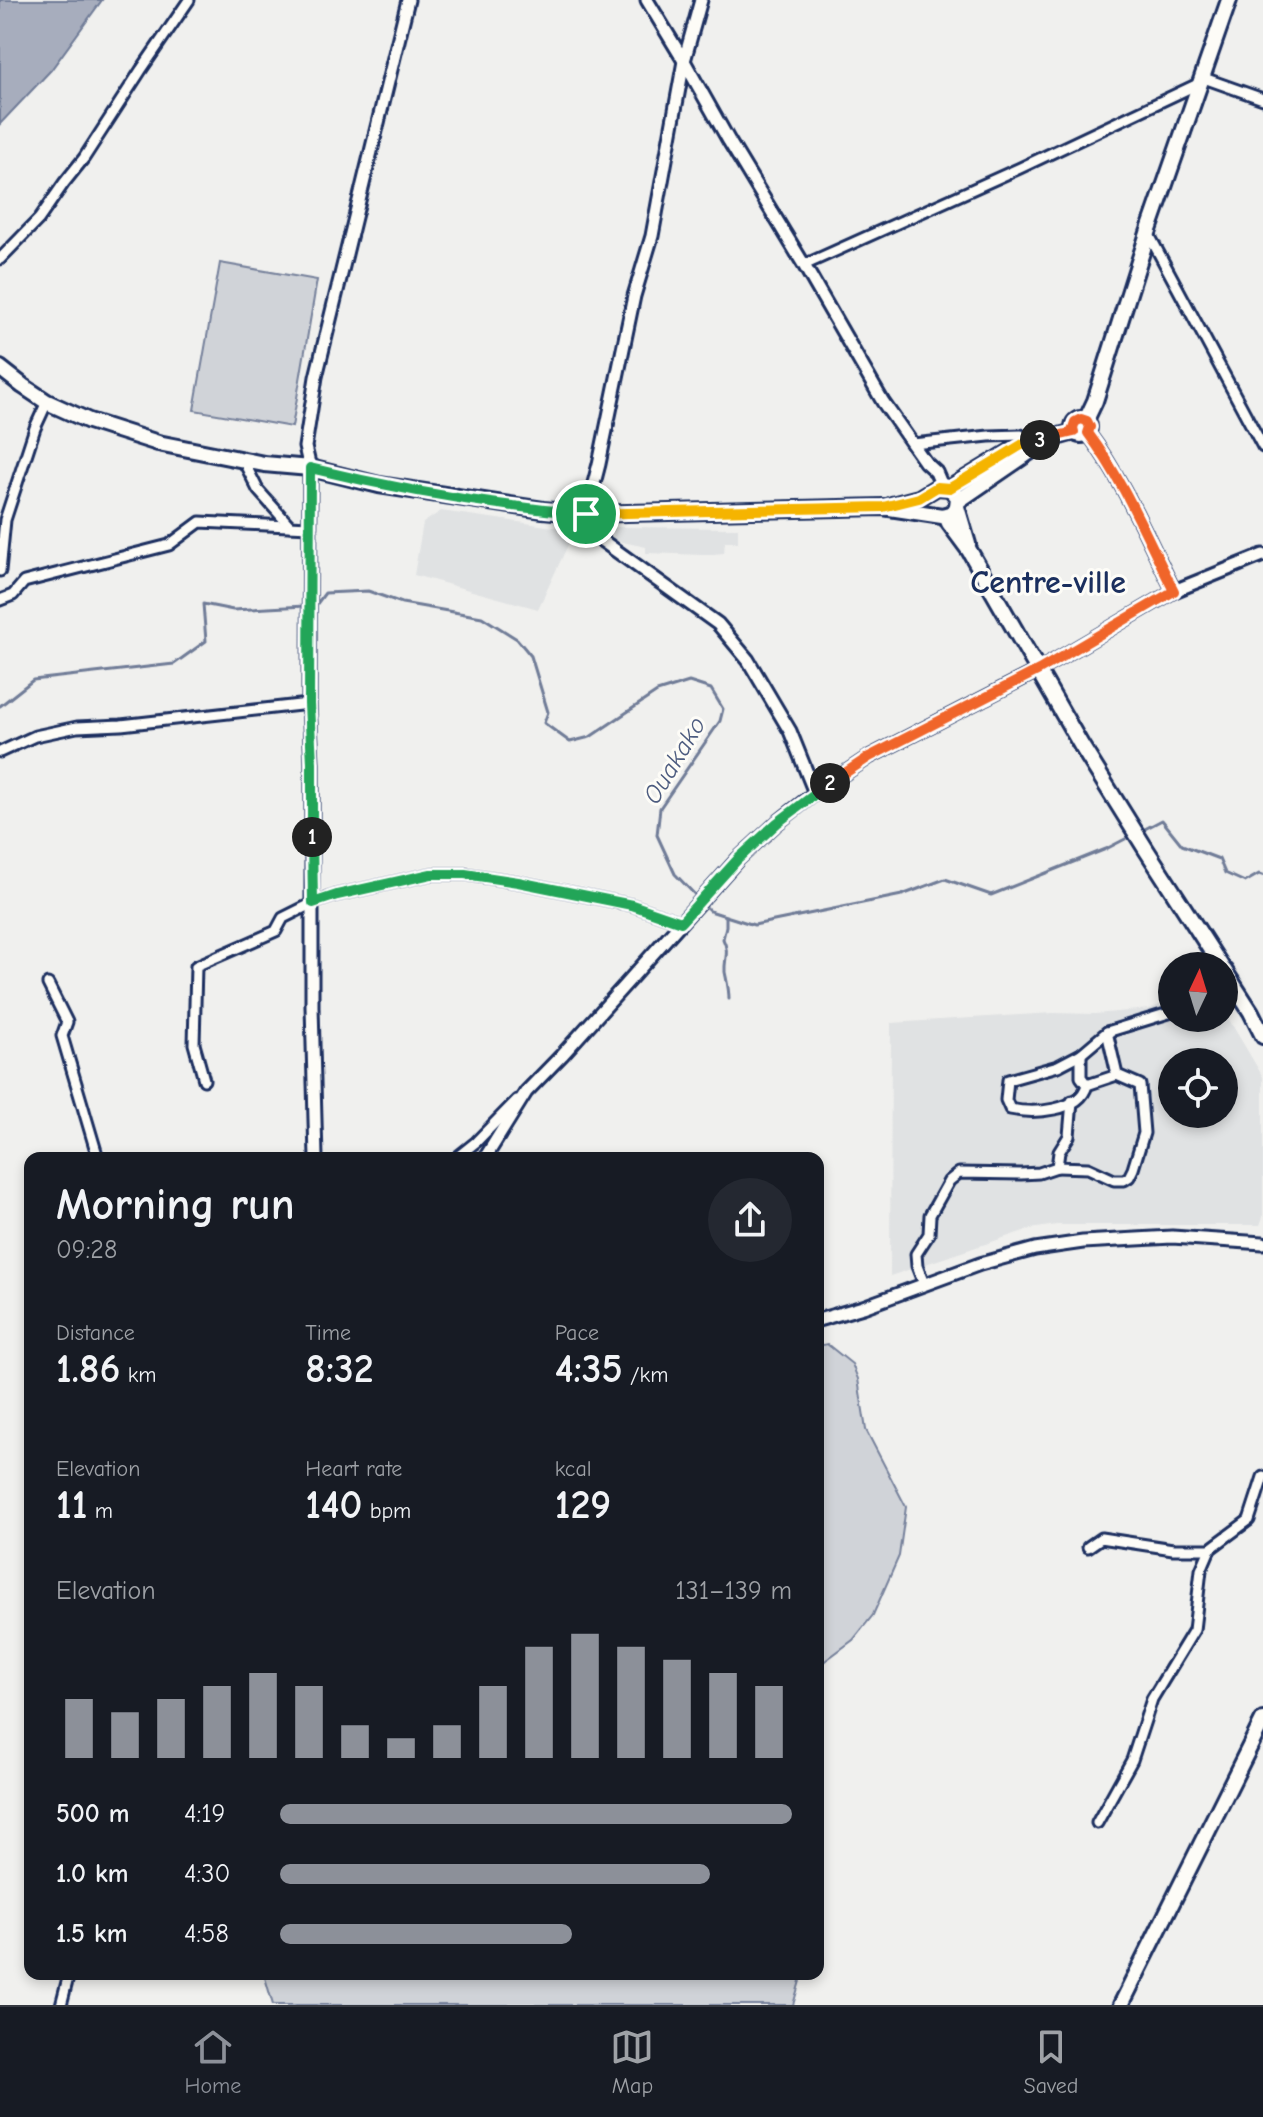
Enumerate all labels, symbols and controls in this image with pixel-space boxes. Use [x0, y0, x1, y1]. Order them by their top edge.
pin: 3 [1020, 420, 1060, 460]
text: 3 [1035, 427, 1045, 453]
pin [552, 480, 620, 548]
icon: arrive [564, 492, 608, 536]
district label: Centre-ville [970, 564, 1126, 601]
water label: Ouakako [637, 712, 712, 809]
pin: 2 [810, 763, 850, 803]
text: 2 [825, 770, 835, 796]
pin: 1 [292, 817, 332, 857]
text: 1 [308, 824, 316, 850]
north arrow [1158, 952, 1238, 1032]
map controls [1158, 952, 1238, 1128]
button: locate [1158, 1048, 1238, 1128]
button: share [708, 1178, 792, 1262]
text: Morning run [56, 1179, 295, 1230]
text: 09:28 [56, 1235, 117, 1265]
text: Distance [56, 1320, 135, 1346]
text: Time [305, 1320, 351, 1346]
text: Pace [555, 1320, 599, 1346]
text: 1.86 [56, 1346, 120, 1392]
text: 8:32 [305, 1346, 374, 1392]
text: 4:35 [555, 1346, 623, 1392]
text: km [120, 1362, 157, 1388]
text: /km [623, 1362, 668, 1388]
text: Elevation [56, 1456, 140, 1482]
text: Heart rate [305, 1456, 402, 1482]
text: kcal [555, 1456, 592, 1482]
text: 11 [56, 1482, 87, 1528]
text: 140 [305, 1482, 362, 1528]
text: 129 [555, 1482, 611, 1528]
text: m [87, 1498, 113, 1524]
text: bpm [362, 1498, 411, 1524]
text: Elevation [56, 1576, 156, 1606]
text: 131–139 m [675, 1576, 792, 1606]
text: 500 m [56, 1799, 130, 1829]
text: 4:19 [184, 1799, 225, 1829]
text: 1.0 km [56, 1859, 128, 1889]
text: 4:30 [184, 1859, 230, 1889]
text: 1.5 km [56, 1919, 127, 1949]
text: 4:58 [184, 1919, 229, 1949]
tab: Home [185, 2025, 241, 2099]
tab: Map [610, 2025, 654, 2099]
tab: Saved [1024, 2025, 1078, 2099]

